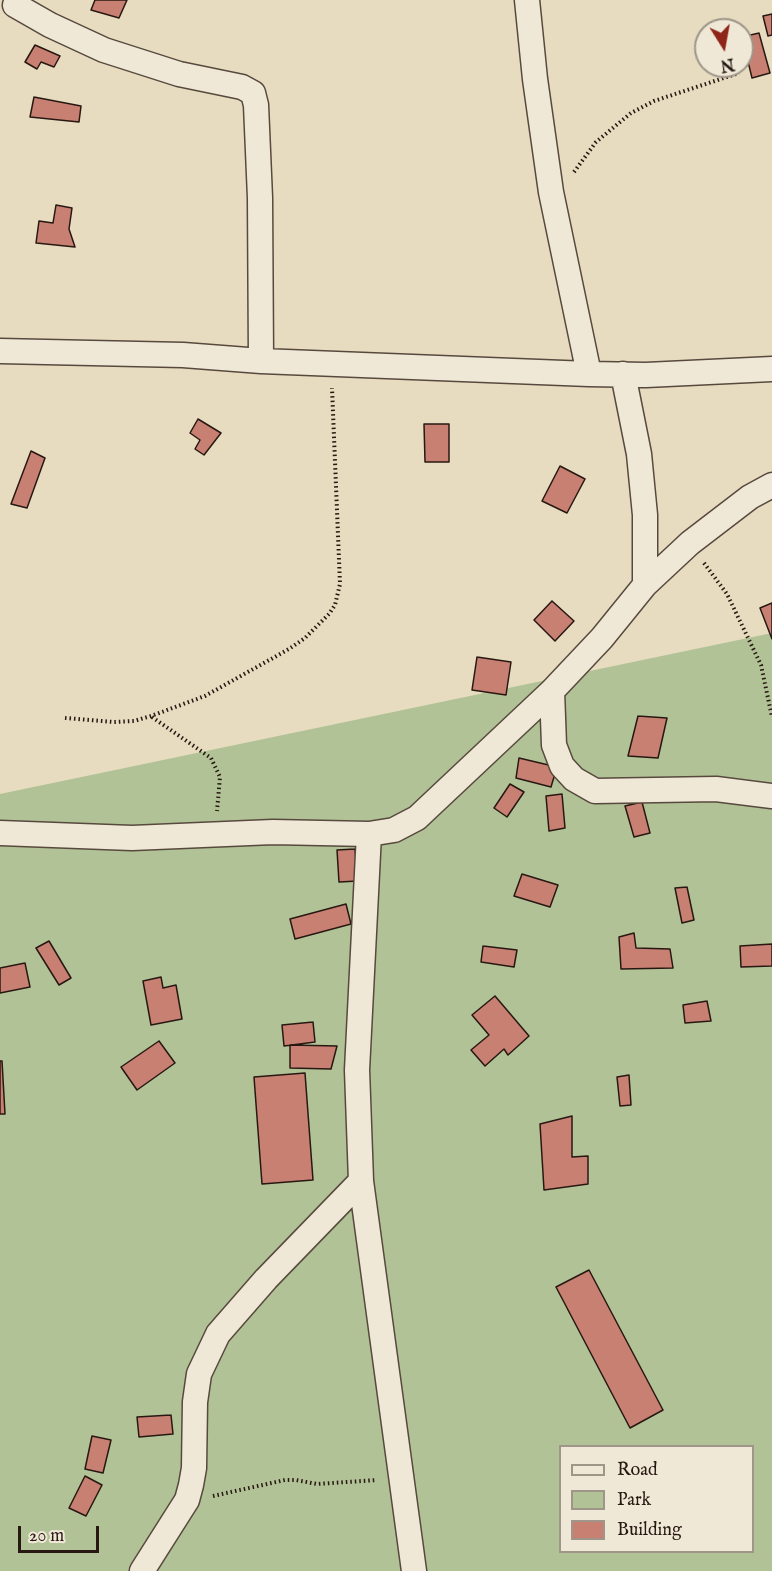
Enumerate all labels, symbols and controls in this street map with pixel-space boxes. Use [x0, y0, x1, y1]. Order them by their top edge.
north arrow [694, 18, 754, 78]
text: N [718, 53, 736, 75]
legend [559, 1445, 754, 1553]
text: Road [617, 1459, 658, 1482]
text: Park [617, 1489, 651, 1512]
scale bar [21, 1514, 102, 1552]
text: Building [617, 1519, 682, 1542]
text: 20 m [29, 1525, 64, 1548]

